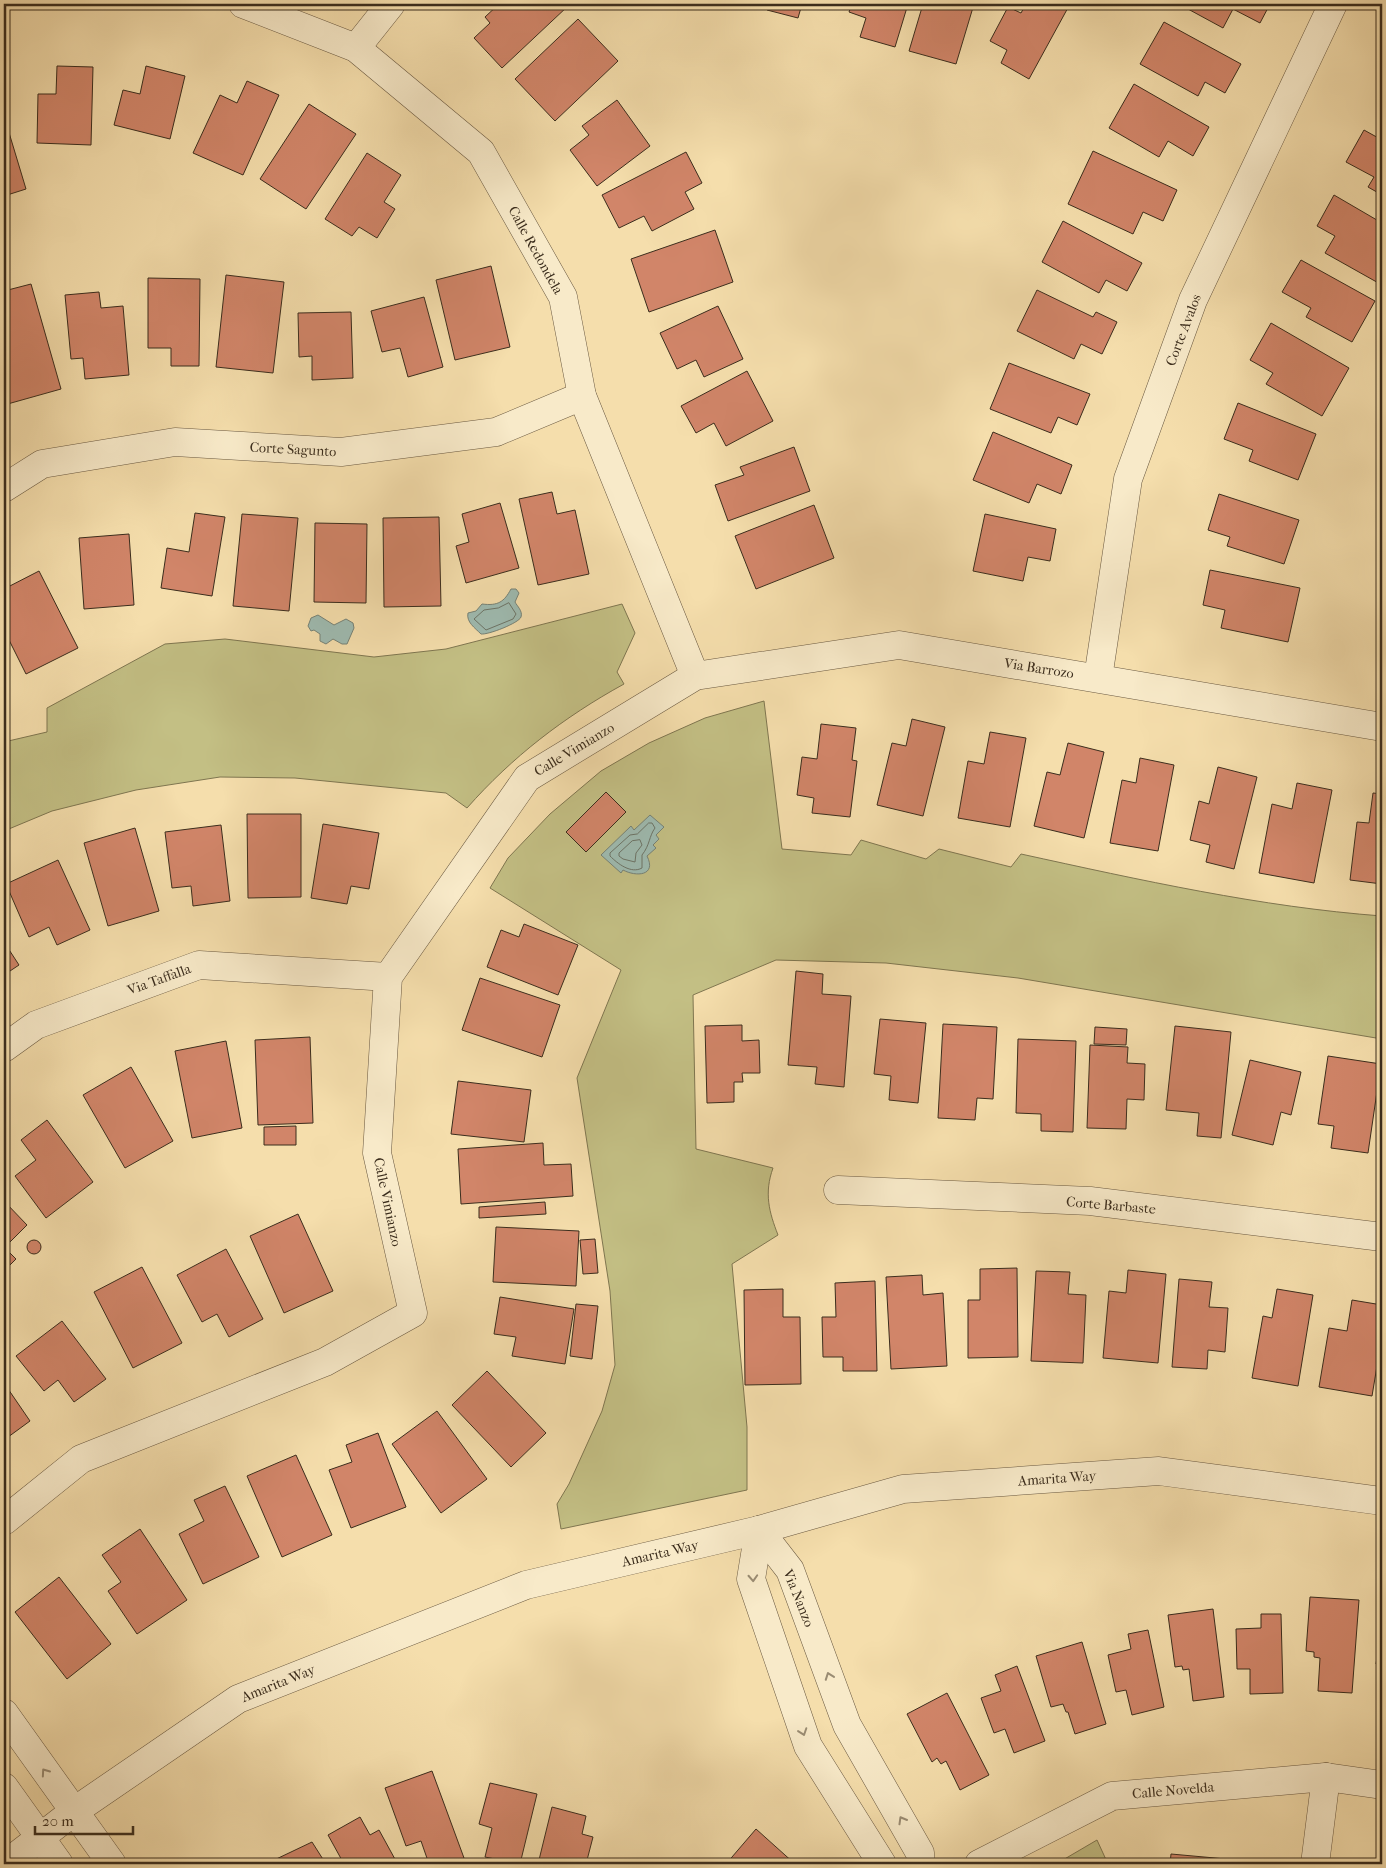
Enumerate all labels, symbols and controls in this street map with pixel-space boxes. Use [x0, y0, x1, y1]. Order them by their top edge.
street label: Calle Redondela [504, 203, 567, 298]
street label: Corte Avalos [1162, 292, 1205, 368]
street label: Corte Sagunto [249, 439, 337, 460]
street label: Via Barrozo [1002, 654, 1075, 682]
street label: Calle Vimianzo [531, 719, 617, 780]
street label: Via Taffalla [124, 960, 194, 999]
street label: Calle Vimianzo [370, 1156, 405, 1248]
street label: Corte Barbaste [1065, 1193, 1156, 1218]
street label: Amarita Way [1016, 1467, 1097, 1490]
street label: Amarita Way [619, 1536, 701, 1571]
street label: Via Nanzo [779, 1566, 818, 1630]
one-way arrow [748, 1575, 759, 1583]
street label: Amarita Way [238, 1661, 318, 1706]
one-way arrow [825, 1672, 835, 1680]
one-way arrow [797, 1728, 807, 1736]
one-way arrow [42, 1768, 51, 1778]
street label: Calle Novelda [1131, 1778, 1215, 1803]
scale bar [35, 1803, 132, 1835]
text: 20 m [42, 1812, 74, 1830]
one-way arrow [898, 1817, 908, 1826]

